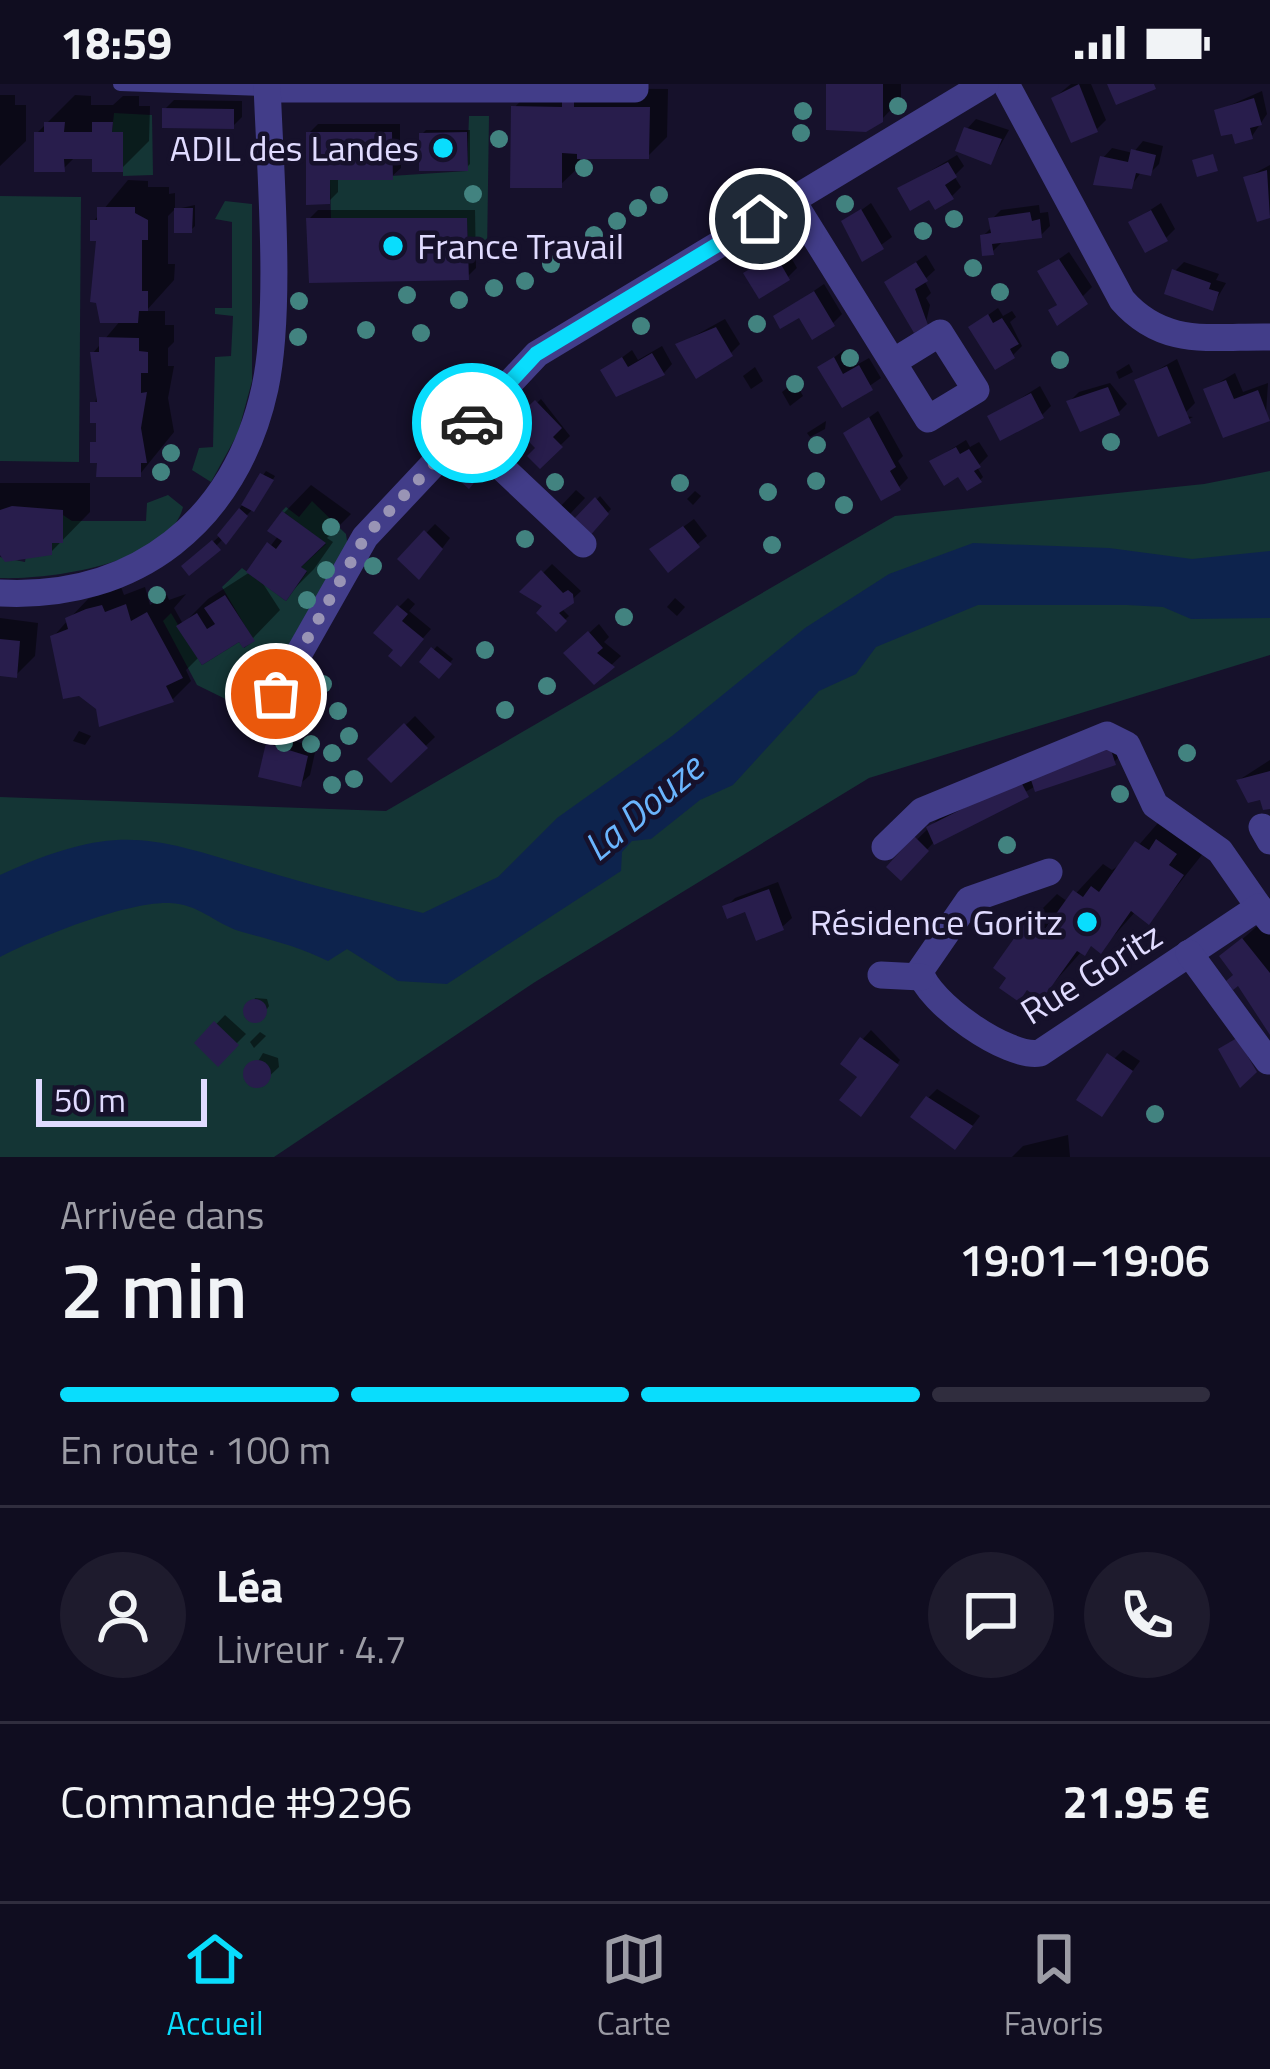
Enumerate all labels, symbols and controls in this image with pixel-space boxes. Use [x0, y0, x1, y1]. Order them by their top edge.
text: 18:59 [60, 8, 172, 76]
place label: ADIL des Landes [170, 120, 419, 175]
marker: ADIL des Landes [430, 135, 456, 161]
pin [709, 168, 811, 270]
icon: home [727, 186, 793, 252]
place label: France Travail [417, 218, 624, 273]
marker: France Travail [380, 233, 406, 259]
courier [412, 363, 532, 483]
icon: car [439, 390, 505, 456]
pin [225, 643, 327, 745]
icon: bag [243, 661, 309, 727]
water label: La Douze [570, 737, 717, 875]
place label: Résidence Goritz [810, 894, 1063, 949]
street label: Rue Goritz [1009, 907, 1172, 1038]
marker: Résidence Goritz [1074, 909, 1100, 935]
scale bar [36, 1073, 207, 1126]
text: 50 m [54, 1075, 126, 1125]
text: Arrivée dans [60, 1185, 264, 1244]
text: 19:01–19:06 [959, 1225, 1210, 1293]
text: 2 min [60, 1230, 248, 1348]
text: En route · 100 m [60, 1420, 331, 1479]
text: Léa [216, 1551, 283, 1619]
button: person [60, 1552, 186, 1678]
button: chat [928, 1552, 1054, 1678]
button: phone [1084, 1552, 1210, 1678]
text: Livreur · 4.7 [216, 1619, 407, 1678]
text: Commande #9296 [60, 1767, 412, 1835]
text: 21.95 € [1063, 1767, 1210, 1835]
tab: Accueil [167, 1926, 264, 2048]
tab: Carte [597, 1926, 671, 2048]
tab: Favoris [1004, 1926, 1103, 2048]

